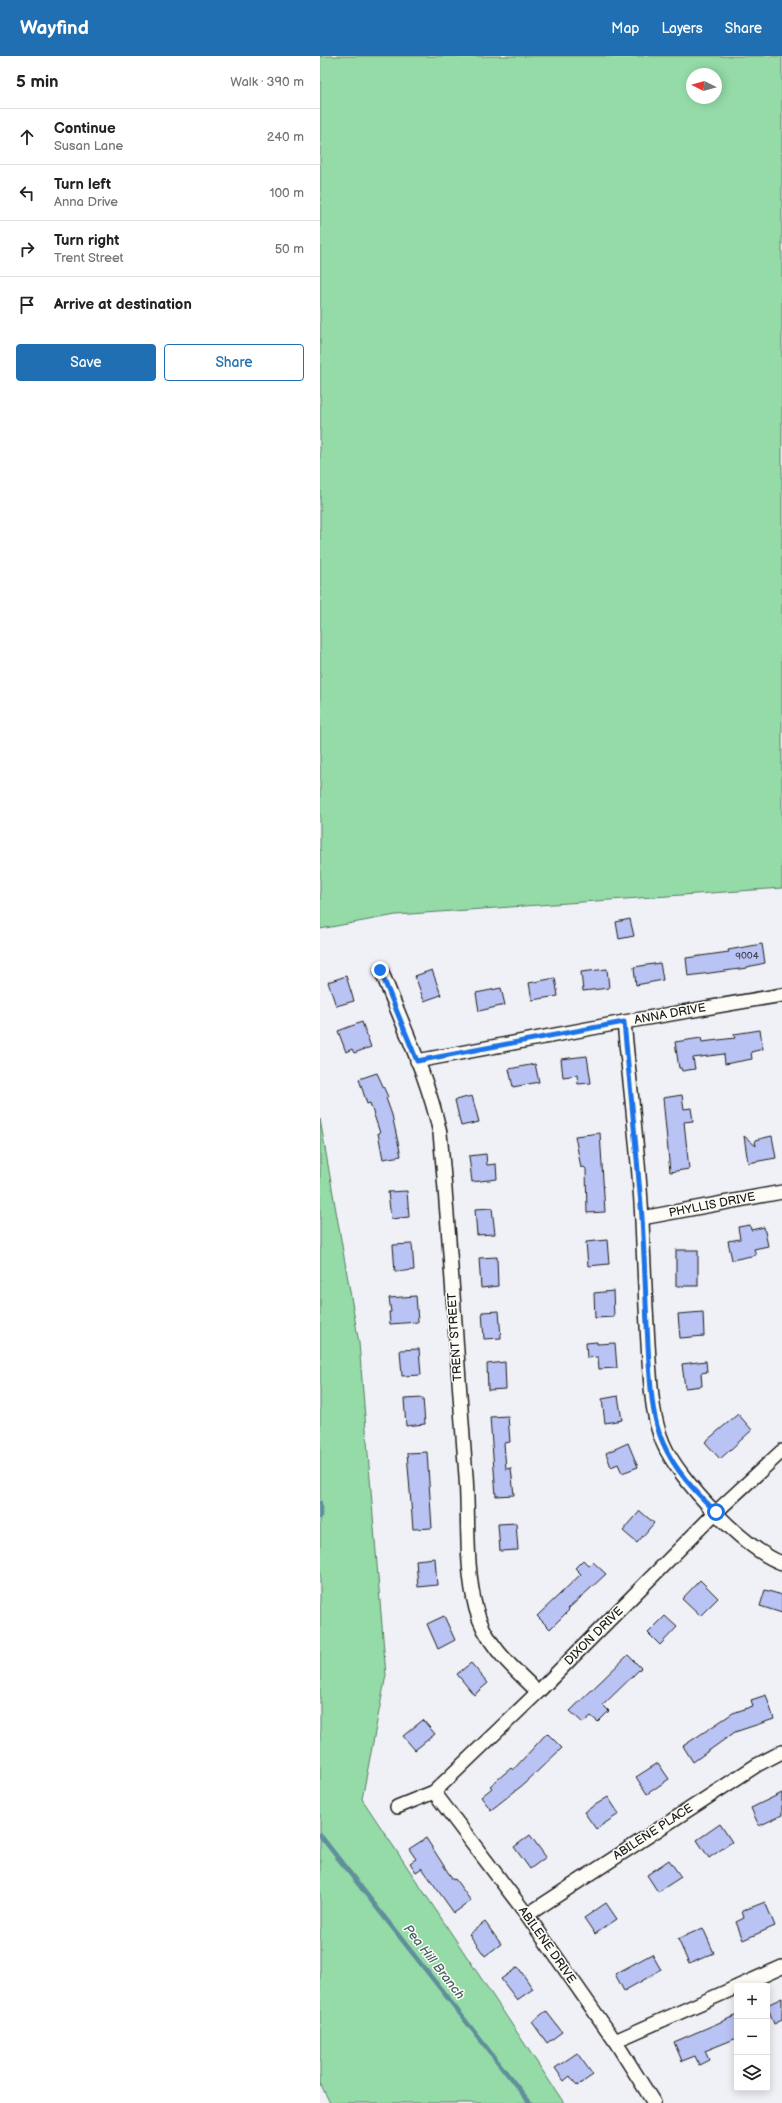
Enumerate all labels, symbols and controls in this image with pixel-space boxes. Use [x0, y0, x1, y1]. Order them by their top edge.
text: Wayfind [20, 17, 89, 40]
text: Map [611, 20, 639, 37]
text: Layers [661, 20, 703, 37]
text: Share [725, 20, 762, 37]
north arrow [686, 68, 722, 104]
text: 5 min [16, 72, 59, 92]
text: Walk · 390 m [230, 74, 304, 90]
text: Continue [54, 119, 116, 138]
icon: ahead [16, 126, 38, 148]
text: 240 m [267, 129, 304, 145]
text: Susan Lane [54, 138, 123, 154]
text: Turn left [54, 175, 111, 194]
icon: left [16, 182, 38, 204]
text: 100 m [269, 185, 304, 201]
text: Anna Drive [54, 194, 118, 210]
text: Turn right [54, 231, 119, 250]
icon: right [16, 238, 38, 260]
text: 50 m [275, 241, 304, 257]
text: Trent Street [54, 250, 124, 266]
icon: arrive [16, 294, 38, 316]
text: Arrive at destination [54, 295, 192, 314]
button: Save [16, 344, 156, 381]
button: Share [164, 344, 304, 381]
house number: 9004 [735, 950, 759, 962]
route end [371, 961, 389, 979]
street label: ANNA DRIVE [633, 1000, 707, 1028]
street label: PHYLLIS DRIVE [668, 1189, 757, 1221]
street label: TRENT STREET [444, 1291, 466, 1382]
route start [707, 1503, 725, 1521]
street label: DIXON DRIVE [562, 1603, 627, 1668]
street label: ABILENE PLACE [610, 1801, 696, 1863]
street label: ABILENE DRIVE [515, 1904, 579, 1986]
water label: Pea Hill Branch [400, 1921, 468, 2003]
map controls [734, 1983, 770, 2091]
button: + [734, 1983, 770, 2019]
button: − [734, 2019, 770, 2055]
button: layers [734, 2055, 770, 2091]

